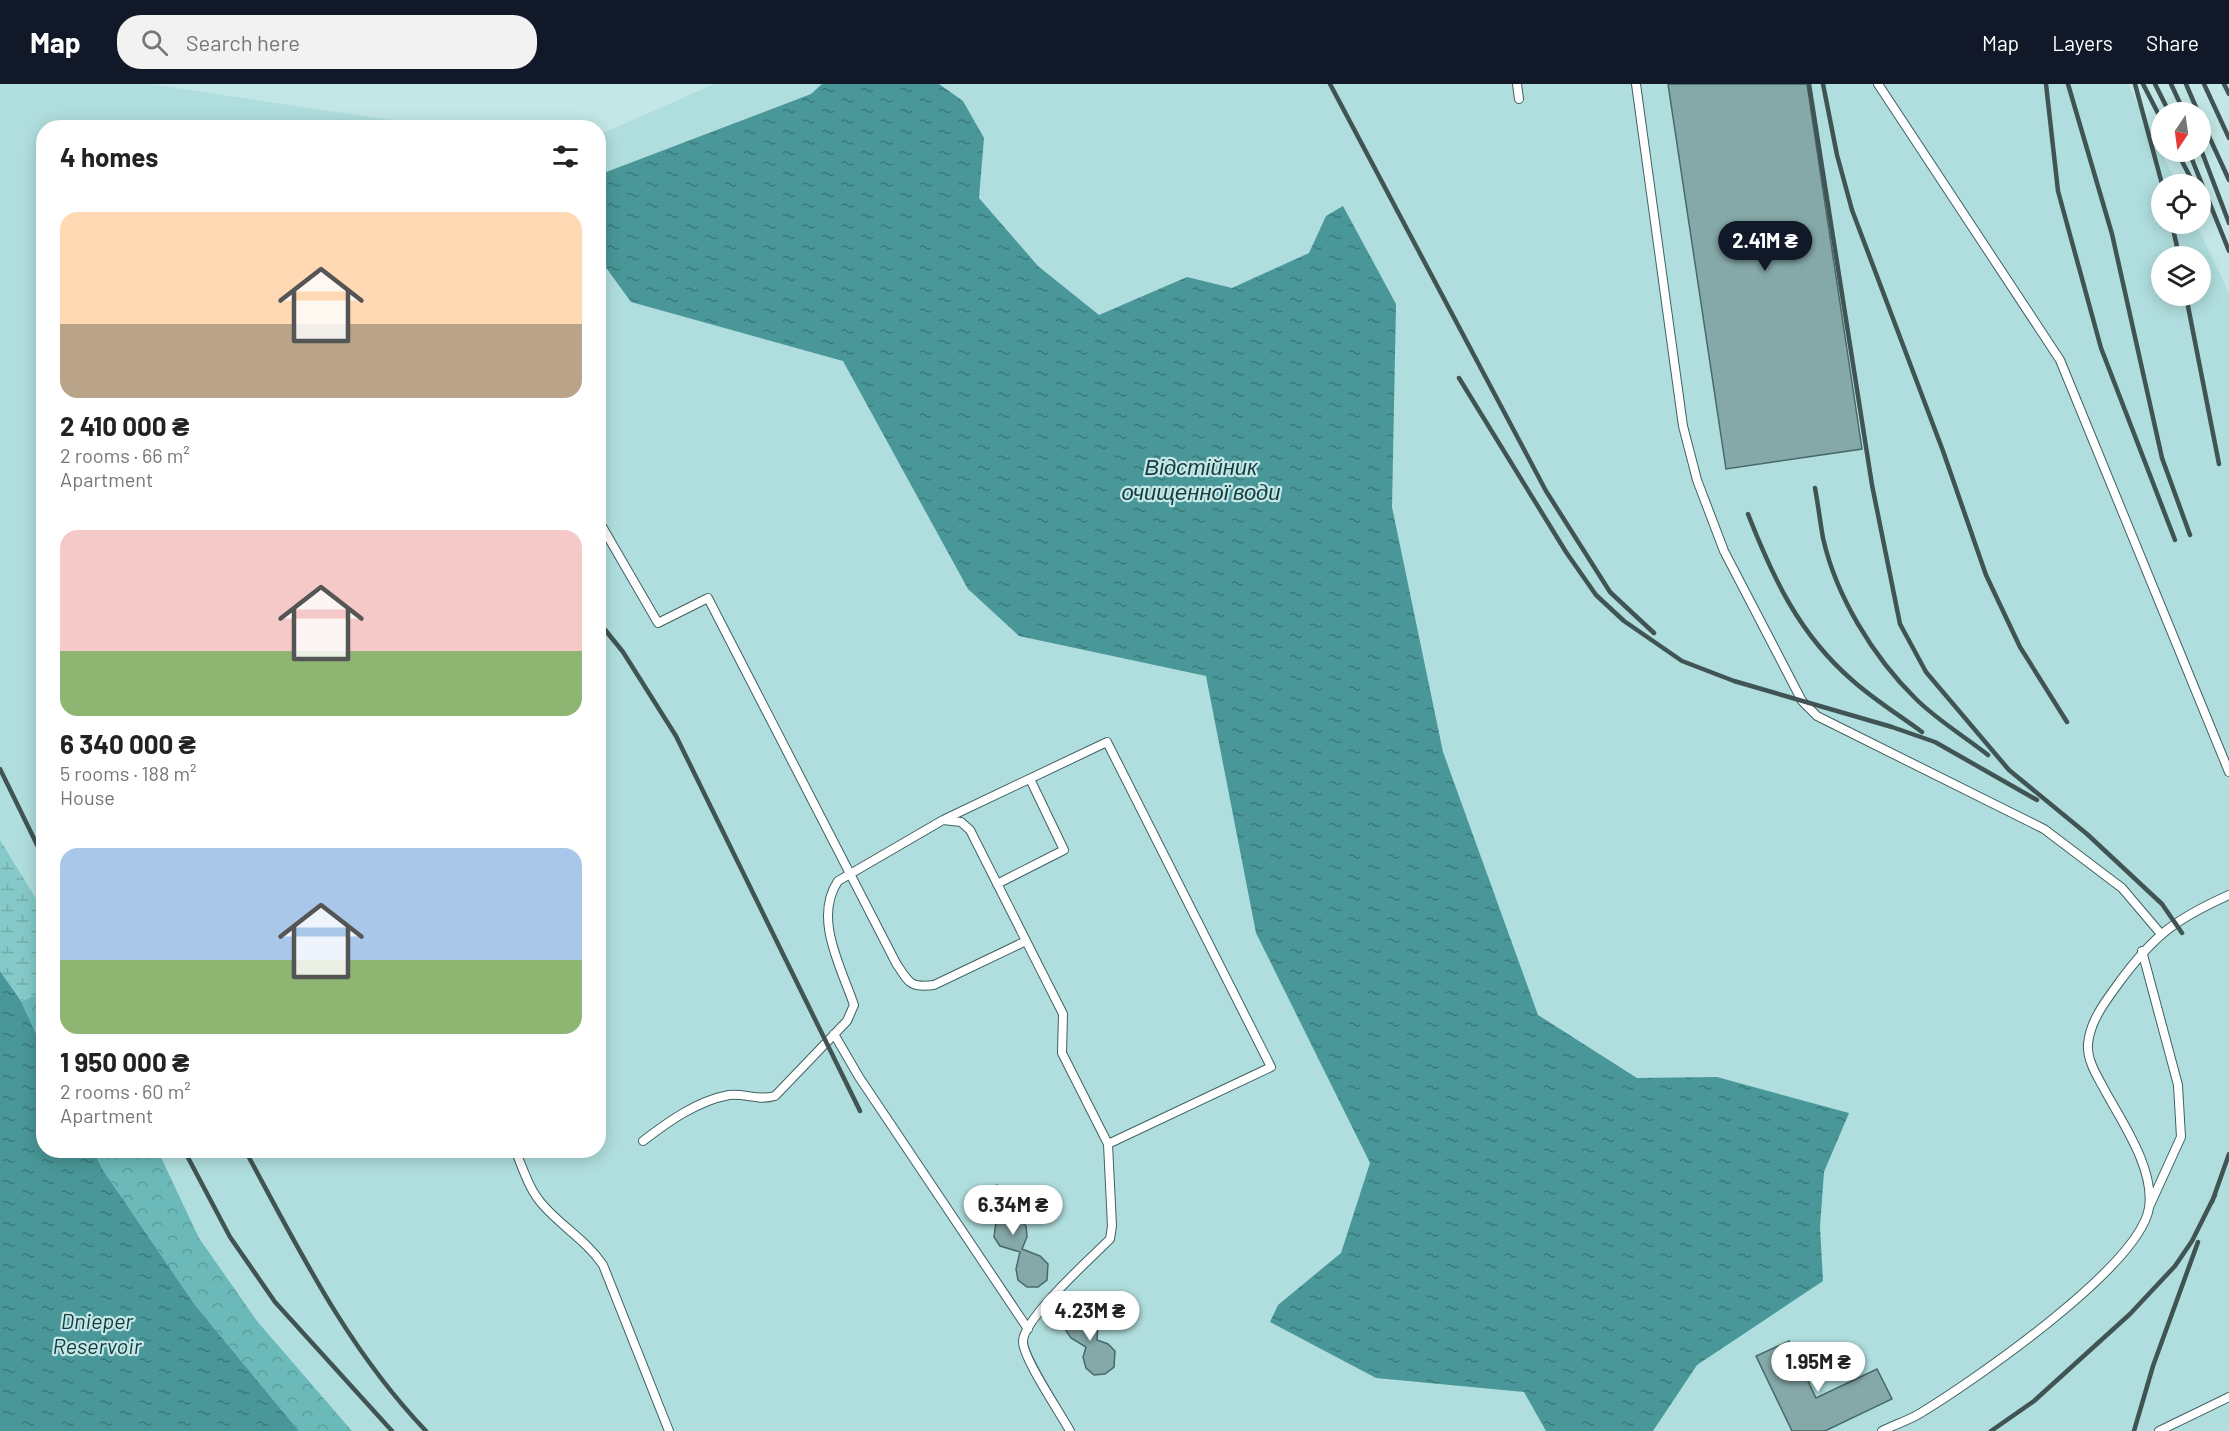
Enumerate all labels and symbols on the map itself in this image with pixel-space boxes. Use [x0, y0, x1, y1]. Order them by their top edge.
north arrow [2151, 102, 2211, 162]
pin: 2.41M ₴ [1710, 221, 1820, 272]
water label: Відстійник очищенної води [1121, 453, 1281, 505]
pin: 6.34M ₴ [958, 1185, 1068, 1236]
pin: 4.23M ₴ [1035, 1291, 1145, 1342]
water label: Dnieper Reservoir [53, 1307, 143, 1358]
pin: 1.95M ₴ [1763, 1342, 1873, 1393]

